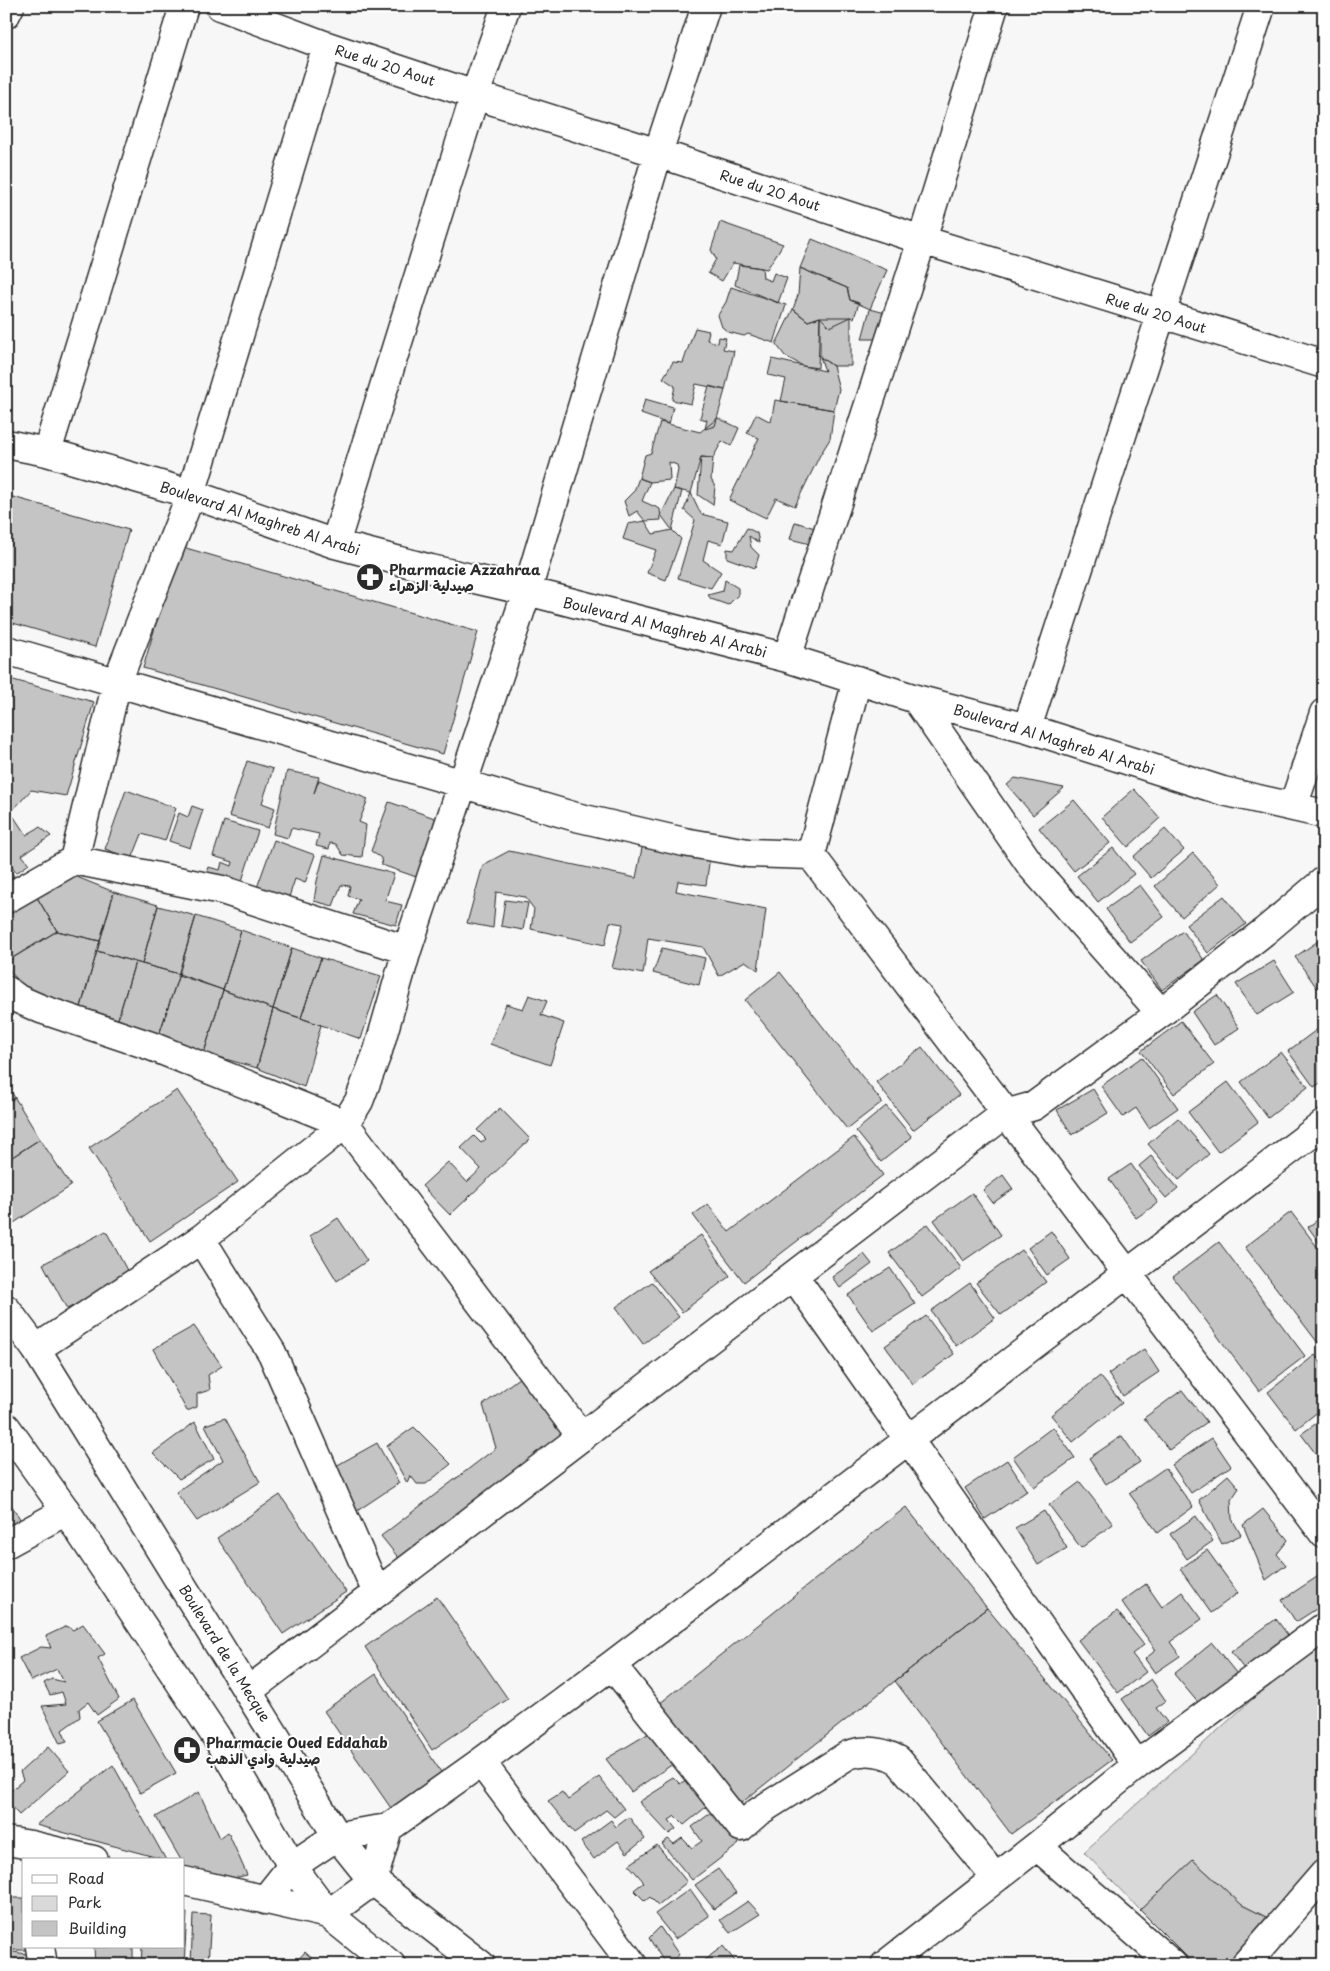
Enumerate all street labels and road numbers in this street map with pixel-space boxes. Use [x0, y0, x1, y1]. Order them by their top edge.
street label: Rue du 20 Aout [332, 39, 438, 91]
street label: Rue du 20 Aout [717, 164, 823, 216]
street label: Rue du 20 Aout [1103, 288, 1209, 338]
street label: Boulevard Al Maghreb Al Arabi [157, 476, 363, 560]
street label: Boulevard Al Maghreb Al Arabi [561, 591, 769, 663]
street label: Boulevard Al Maghreb Al Arabi [951, 698, 1157, 780]
street label: Boulevard de la Mecque [174, 1580, 276, 1726]

